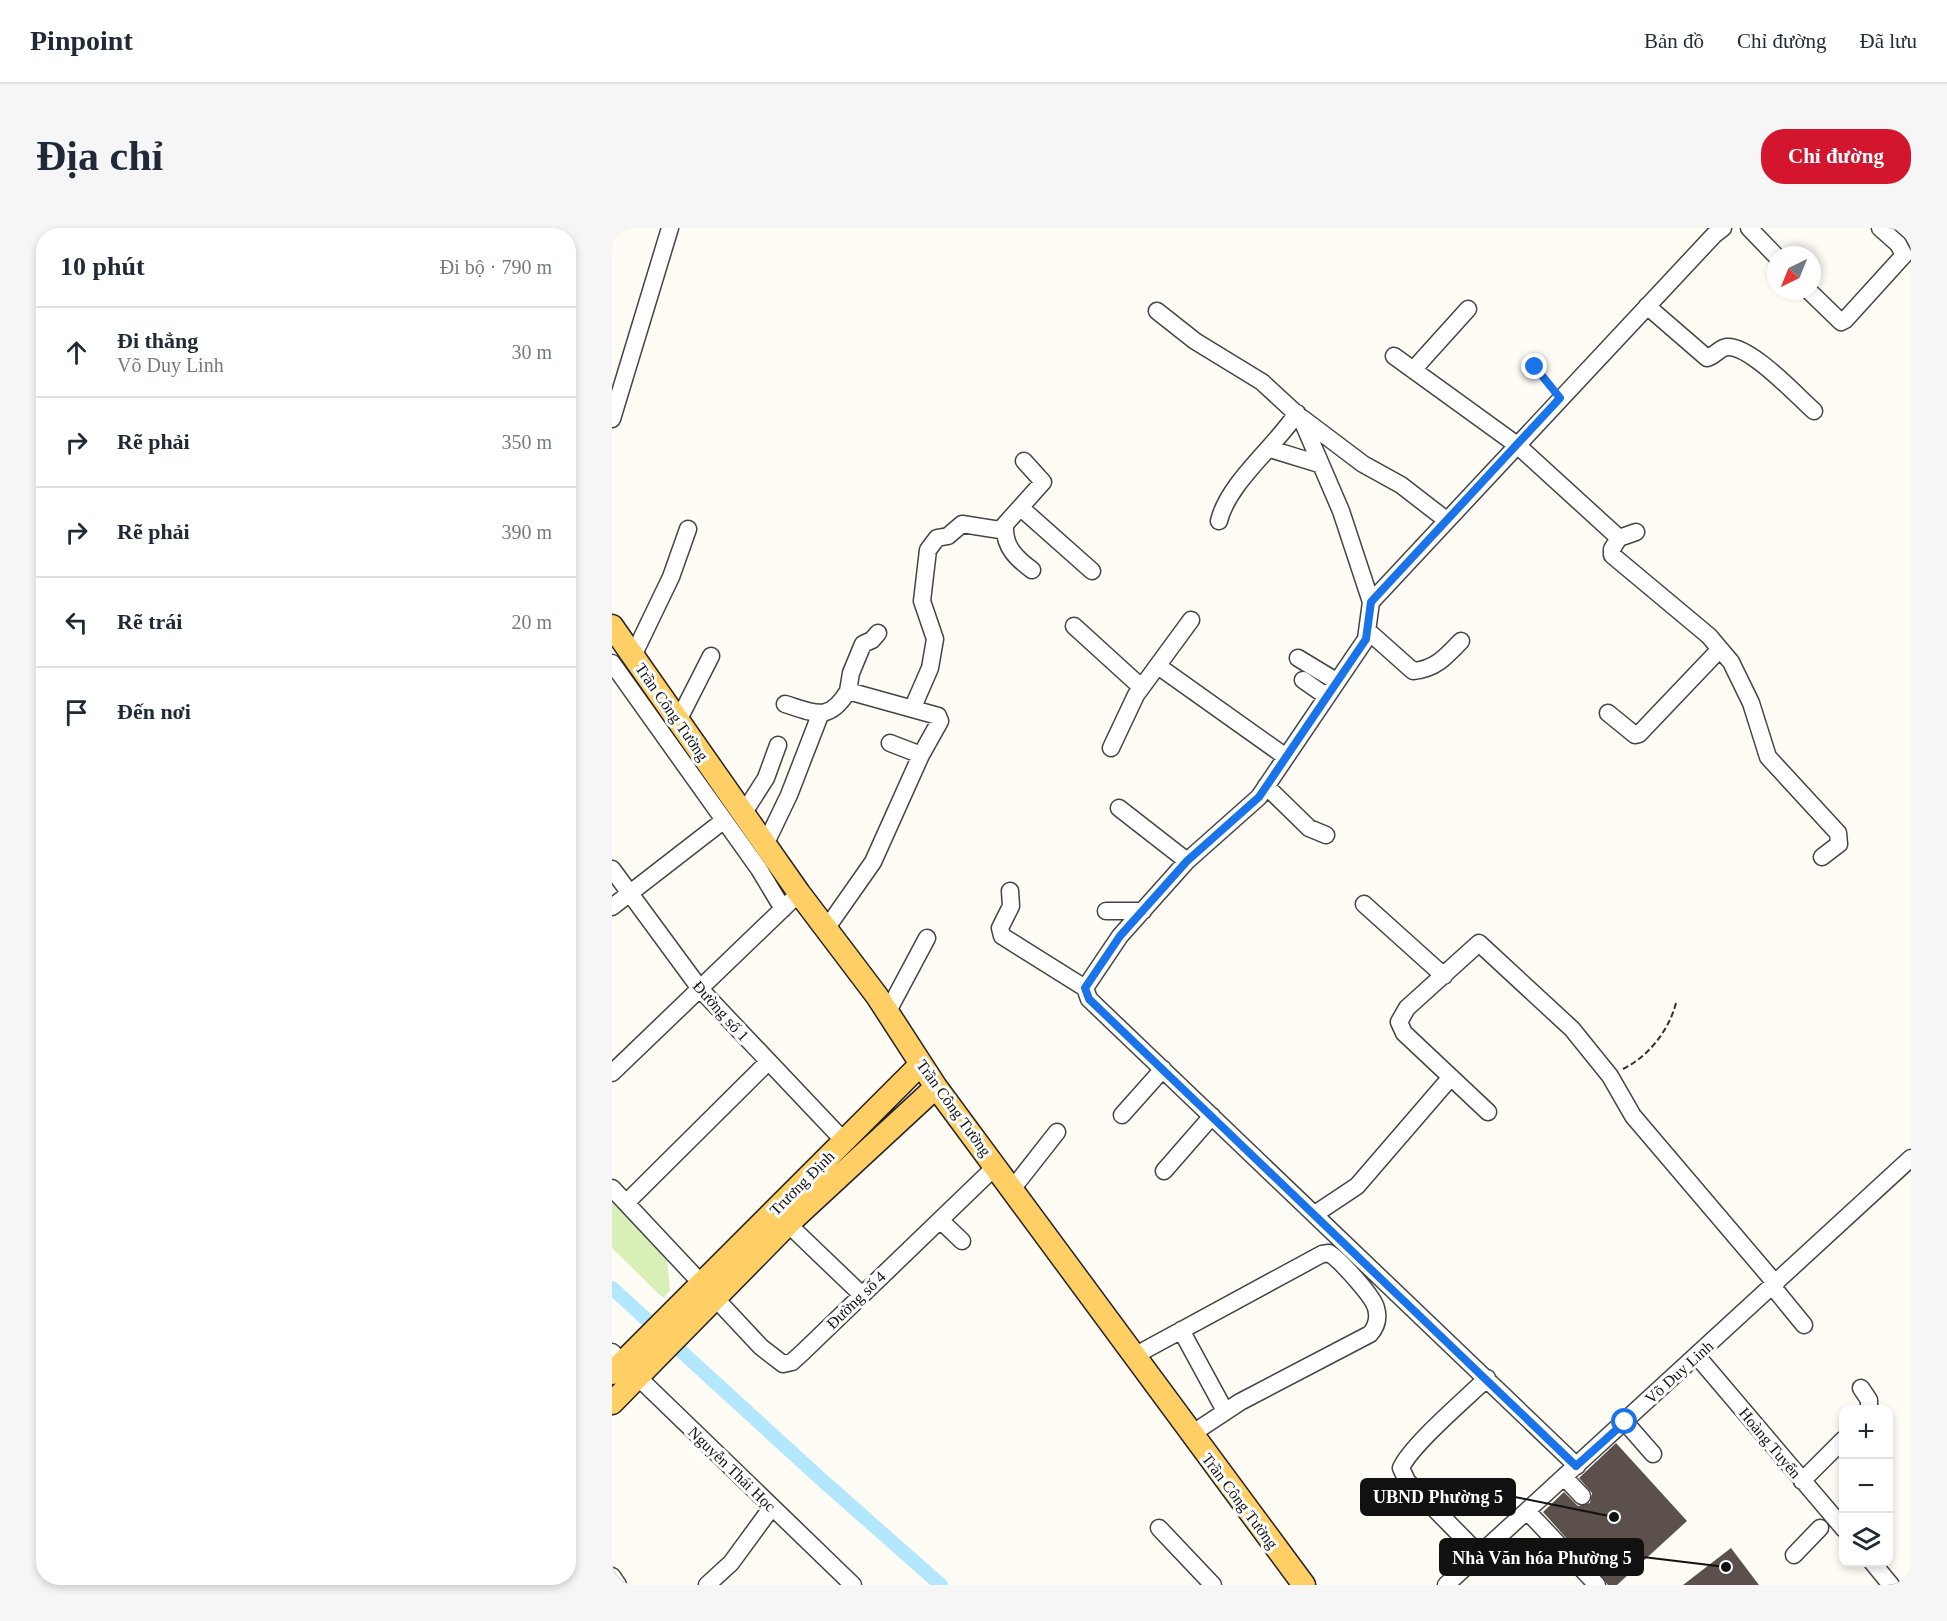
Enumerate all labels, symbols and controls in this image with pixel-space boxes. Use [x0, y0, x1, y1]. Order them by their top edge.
text: Pinpoint [30, 25, 133, 56]
text: Bản đồ [1644, 29, 1704, 53]
text: Chỉ đường [1737, 29, 1827, 53]
text: Đã lưu [1860, 29, 1917, 53]
button: Chỉ đường [1761, 129, 1911, 184]
text: Địa chỉ [36, 133, 163, 179]
north arrow [1767, 246, 1821, 300]
text: 10 phút [60, 252, 145, 281]
text: Đi bộ · 790 m [440, 256, 552, 278]
text: Đi thẳng [117, 328, 198, 353]
icon: ahead [60, 336, 93, 369]
text: 30 m [511, 341, 552, 363]
route end [1521, 353, 1547, 379]
text: Võ Duy Linh [117, 354, 224, 376]
icon: right [60, 426, 93, 459]
text: Rẽ phải [117, 429, 190, 454]
text: 350 m [501, 431, 552, 453]
icon: right [60, 516, 93, 549]
text: Rẽ phải [117, 519, 190, 544]
text: 390 m [501, 521, 552, 543]
icon: left [60, 606, 93, 639]
text: Rẽ trái [117, 609, 182, 634]
text: 20 m [511, 611, 552, 633]
street label: Trần Công Tường [631, 660, 712, 765]
icon: arrive [60, 696, 93, 729]
text: Đến nơi [117, 699, 191, 724]
street label: Đường số 1 [689, 977, 752, 1045]
street label: Trần Công Tường [913, 1057, 995, 1160]
street label: Trương Định [766, 1147, 838, 1219]
street label: Đường số 4 [823, 1268, 890, 1333]
street label: Võ Duy Linh [1642, 1337, 1717, 1408]
street label: Hoàng Tuyển [1735, 1404, 1804, 1482]
map controls [1839, 1405, 1893, 1567]
button: + [1839, 1405, 1893, 1459]
route start [1611, 1408, 1637, 1434]
street label: Nguyễn Thái Học [684, 1423, 779, 1516]
street label: Trần Công Tường [1198, 1450, 1281, 1553]
button: − [1839, 1459, 1893, 1513]
callout: UBND Phường 5 [1361, 1479, 1515, 1515]
text: UBND Phường 5 [1373, 1487, 1503, 1507]
button: layers [1839, 1513, 1893, 1567]
callout: Nhà Văn hóa Phường 5 [1440, 1539, 1643, 1575]
text: Nhà Văn hóa Phường 5 [1452, 1548, 1632, 1568]

